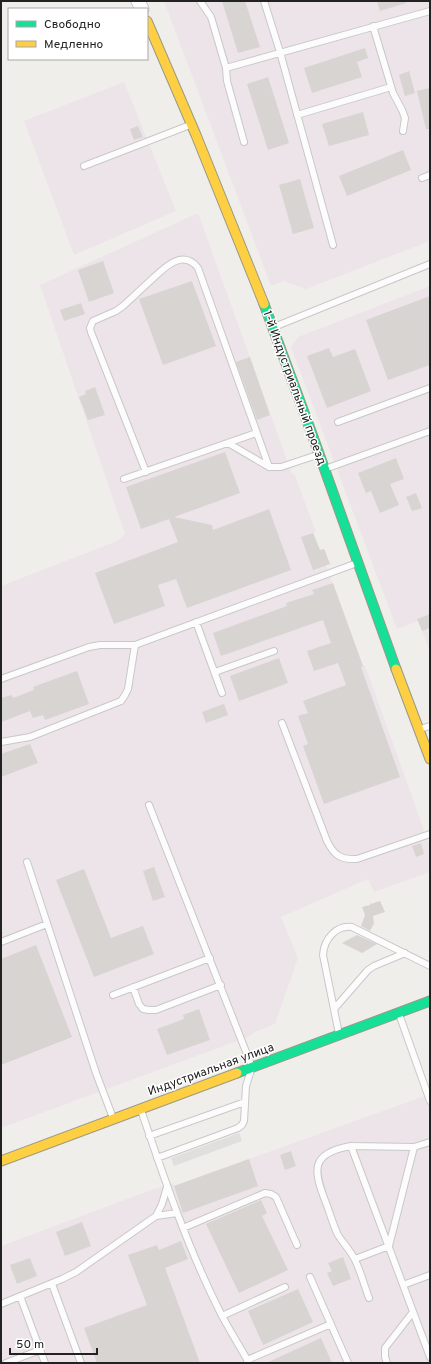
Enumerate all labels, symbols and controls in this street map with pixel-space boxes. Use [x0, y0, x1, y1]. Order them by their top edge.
legend [8, 8, 148, 60]
text: Свободно [44, 17, 101, 33]
text: Медленно [44, 37, 104, 53]
street label: 1-й Индустриальный проезд [259, 308, 329, 468]
street label: Индустриальная улица [146, 1040, 276, 1100]
scale bar [10, 1330, 97, 1356]
text: 50 m [16, 1337, 44, 1353]

